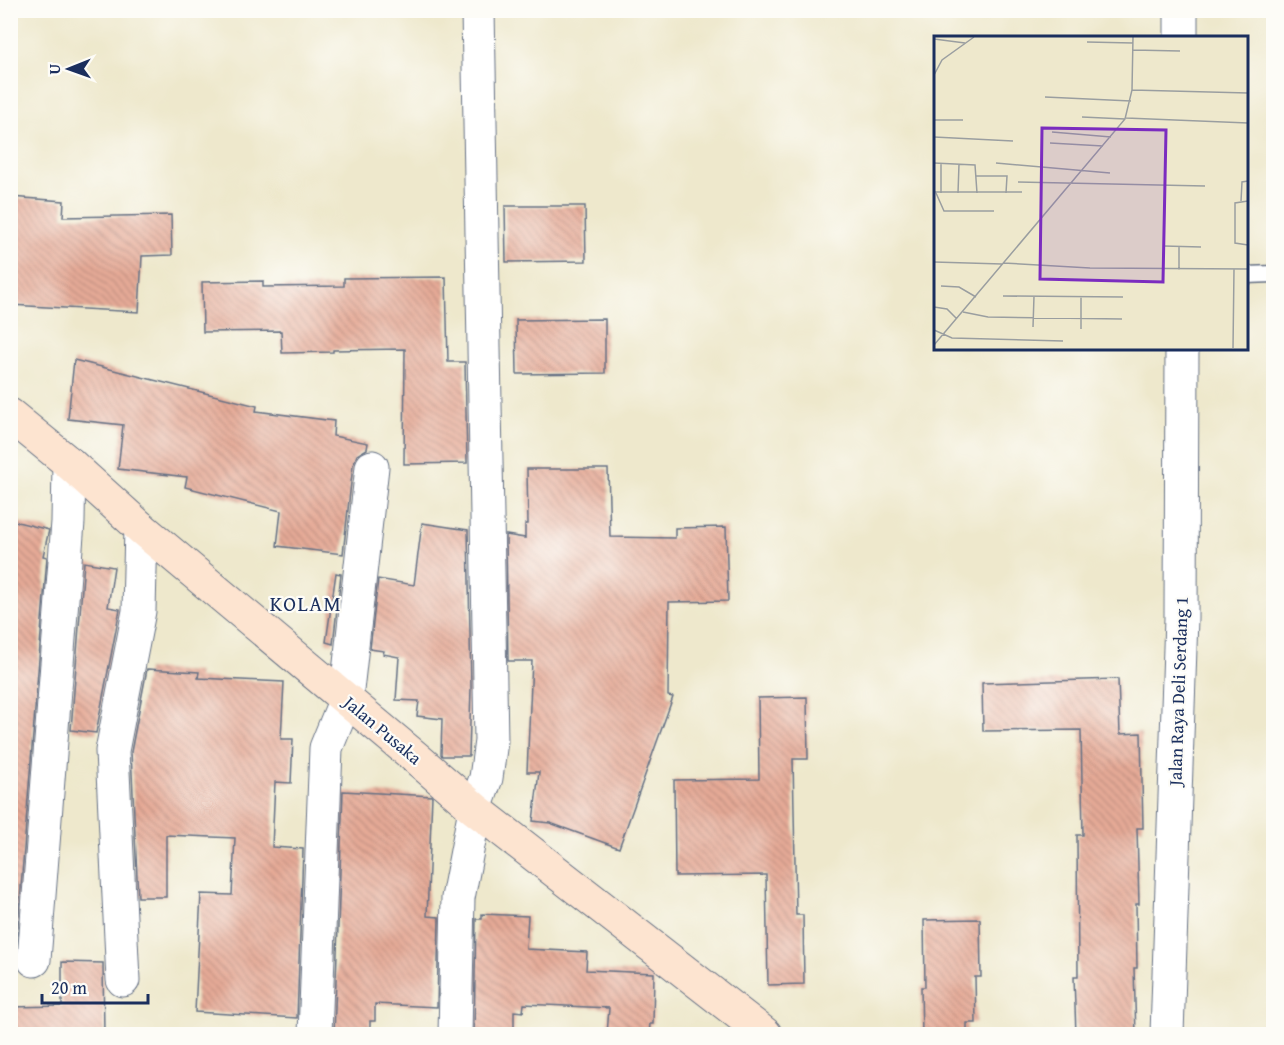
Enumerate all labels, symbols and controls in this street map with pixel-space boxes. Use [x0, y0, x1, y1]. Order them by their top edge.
inset map [934, 36, 1248, 350]
north arrow [39, 39, 99, 99]
text: U [42, 63, 66, 75]
district label: KOLAM [270, 588, 342, 619]
street label: Jalan Raya Deli Serdang 1 [1161, 596, 1195, 788]
street label: Jalan Pusaka [337, 688, 428, 771]
scale bar [42, 967, 148, 1005]
text: 20 m [51, 974, 87, 1001]

